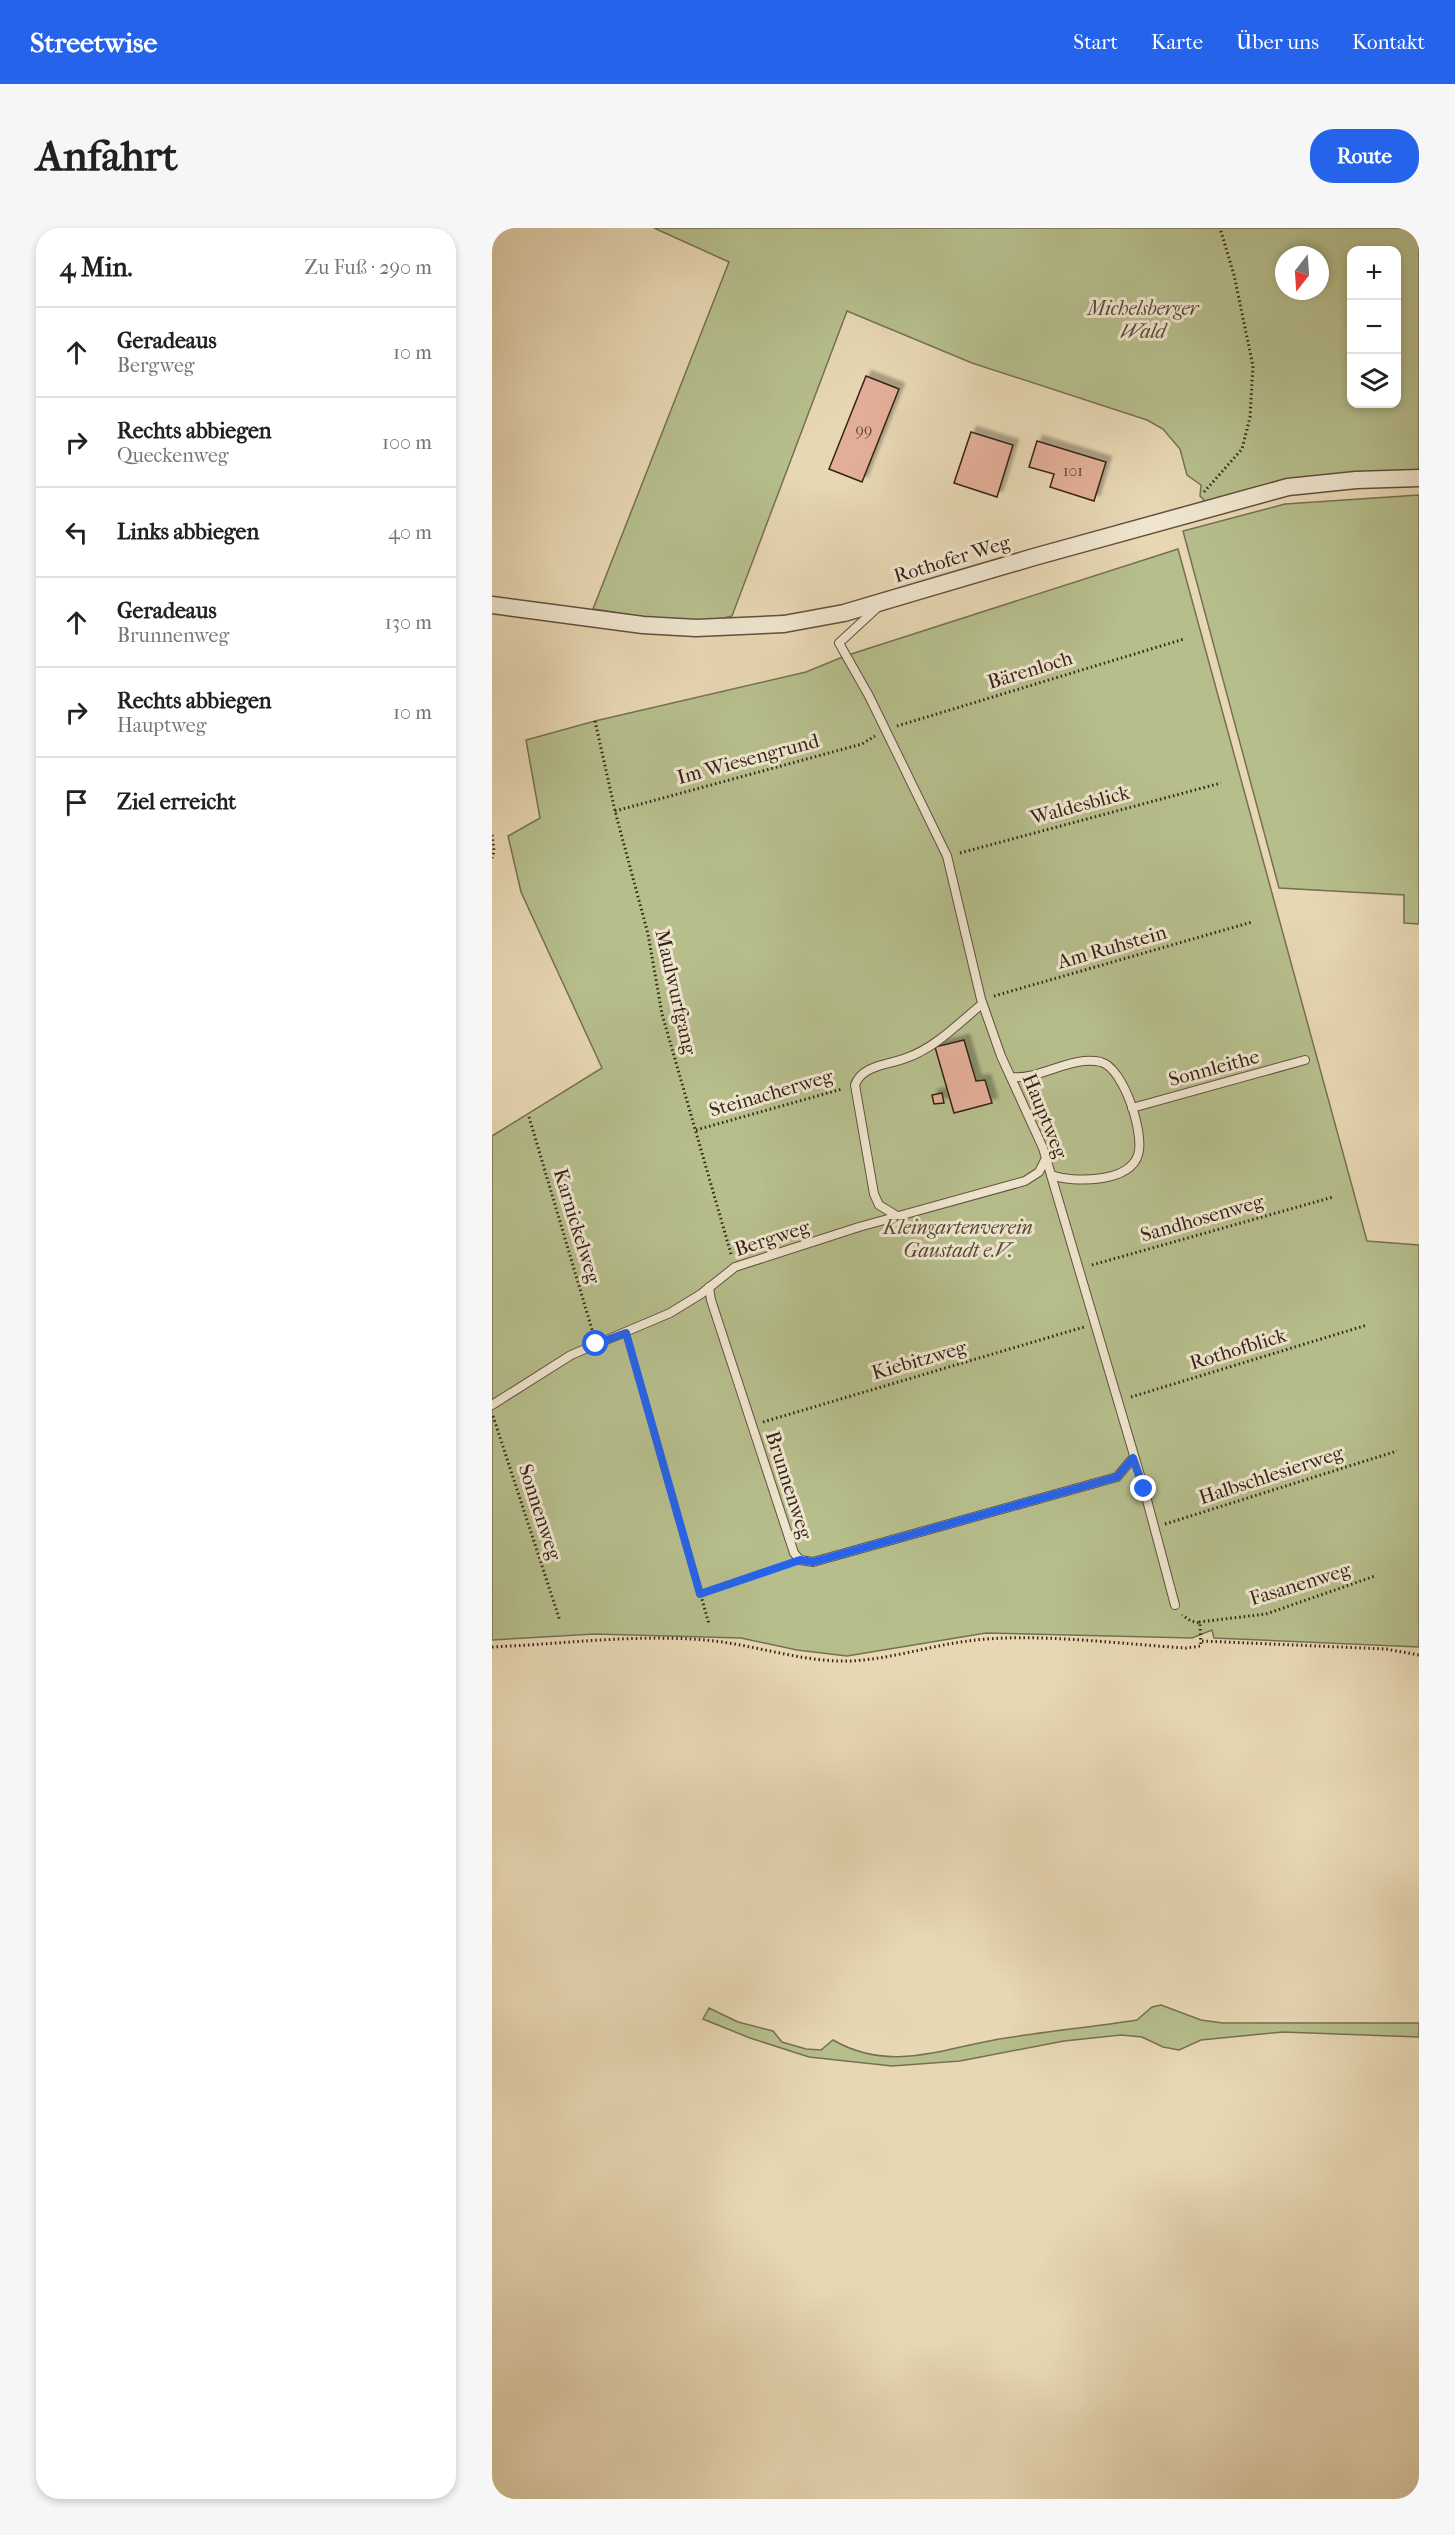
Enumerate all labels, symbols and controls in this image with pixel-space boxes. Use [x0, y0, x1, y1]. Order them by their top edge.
text: Streetwise [30, 26, 157, 59]
text: Start [1073, 30, 1118, 54]
text: Karte [1151, 30, 1203, 54]
text: Über uns [1236, 30, 1319, 54]
text: Kontakt [1352, 30, 1425, 54]
button: Route [1310, 129, 1419, 183]
text: Anfahrt [36, 132, 178, 181]
north arrow [1275, 246, 1329, 300]
map controls [1347, 246, 1401, 408]
button: + [1347, 246, 1401, 300]
text: 4 Min. [60, 252, 133, 283]
text: Zu Fuß · 290 m [305, 256, 432, 279]
park label: Michelsberger Wald [1086, 297, 1200, 343]
button: − [1347, 300, 1401, 354]
text: Geradeaus [117, 328, 217, 354]
icon: ahead [60, 336, 93, 369]
text: 10 m [393, 341, 432, 364]
text: Bergweg [117, 354, 195, 377]
button: layers [1347, 354, 1401, 408]
text: Rechts abbiegen [117, 418, 272, 444]
house number: 99 [856, 420, 872, 439]
icon: right [60, 426, 93, 459]
text: 100 m [382, 431, 432, 454]
text: Queckenweg [117, 444, 228, 467]
house number: 101 [1063, 461, 1083, 480]
icon: left [60, 516, 93, 549]
text: Links abbiegen [117, 519, 259, 545]
text: 40 m [388, 521, 432, 544]
street label: Rothofer Weg [891, 530, 1013, 588]
text: Geradeaus [117, 598, 217, 624]
icon: ahead [60, 606, 93, 639]
text: 130 m [385, 611, 432, 634]
text: Brunnenweg [117, 624, 229, 647]
street label: Bärenloch [985, 646, 1076, 694]
text: Rechts abbiegen [117, 688, 272, 714]
icon: right [60, 696, 93, 729]
text: 10 m [393, 701, 432, 724]
text: Hauptweg [117, 714, 206, 737]
street label: Im Wiesengrund [675, 729, 823, 789]
street label: Waldesblick [1027, 781, 1133, 830]
icon: arrive [60, 786, 93, 819]
text: Ziel erreicht [117, 789, 236, 815]
street label: Am Ruhstein [1054, 920, 1170, 974]
street label: Maulwurfgang [650, 927, 702, 1057]
street label: Sonnleithe [1166, 1045, 1262, 1091]
street label: Steinacherweg [706, 1064, 836, 1122]
street label: Hauptweg [1018, 1070, 1073, 1162]
street label: Karnickelweg [549, 1166, 605, 1286]
street label: Sandhosenweg [1138, 1189, 1266, 1247]
street label: Bergweg [732, 1215, 813, 1261]
park label: Kleingartenverein Gaustadt e.V. [881, 1216, 1033, 1262]
street label: Rothofblick [1187, 1323, 1290, 1375]
route start [582, 1330, 608, 1356]
street label: Kiebitzweg [869, 1335, 969, 1384]
street label: Brunnenweg [761, 1428, 817, 1542]
street label: Halbschlesierweg [1196, 1441, 1346, 1509]
street label: Sonnenweg [514, 1461, 566, 1563]
route end [1130, 1475, 1156, 1501]
street label: Fasanenweg [1247, 1558, 1353, 1610]

